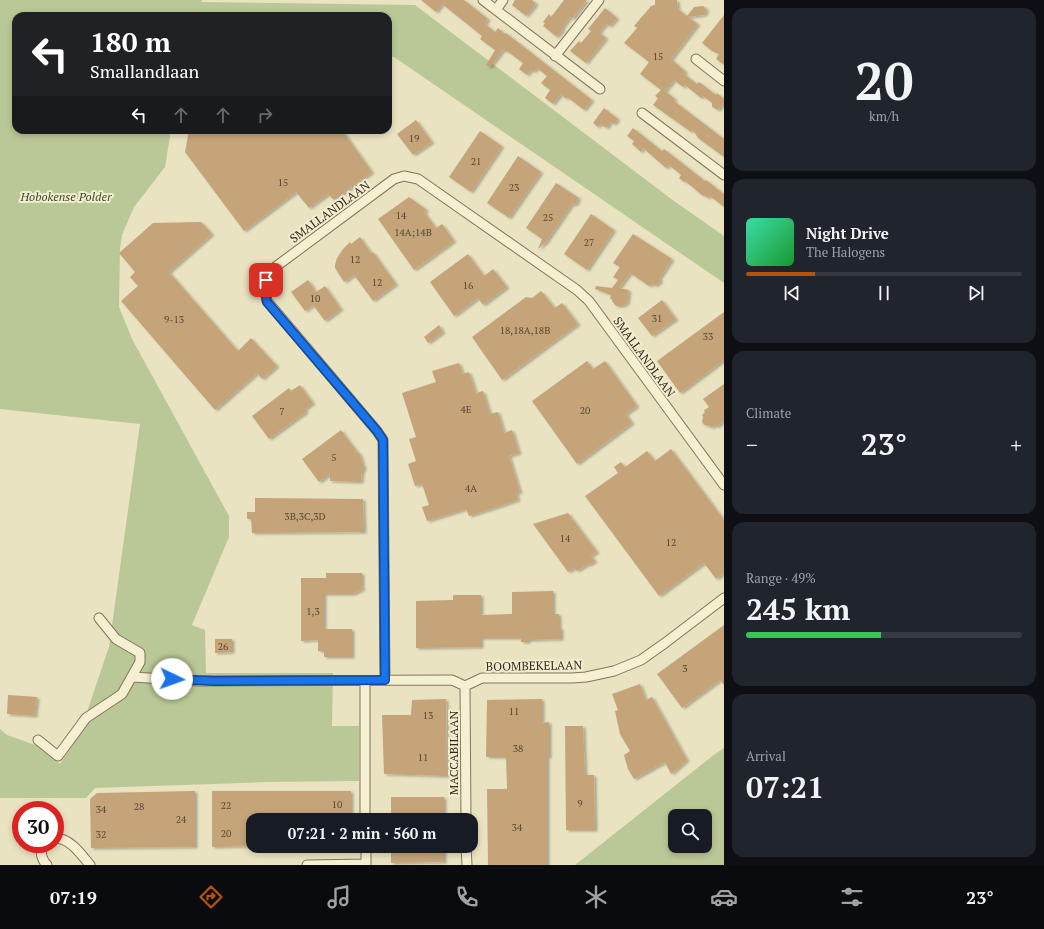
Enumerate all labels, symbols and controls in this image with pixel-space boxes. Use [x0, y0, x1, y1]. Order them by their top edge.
text: 180 m [90, 23, 171, 60]
icon: left [24, 28, 76, 80]
text: 20 [855, 46, 913, 115]
house number: 15 [653, 50, 663, 63]
text: Smallandlaan [90, 59, 199, 83]
icon: left [128, 104, 150, 126]
icon: ahead [170, 104, 192, 126]
icon: ahead [212, 104, 234, 126]
icon: right [254, 104, 276, 126]
text: km/h [869, 107, 899, 125]
house number: 19 [409, 132, 419, 145]
house number: 21 [471, 155, 481, 168]
house number: 15 [278, 176, 288, 189]
street label: SMALLANDLAAN [287, 177, 373, 246]
house number: 23 [509, 181, 519, 194]
park label: Hobokense Polder [19, 189, 113, 204]
house number: 14 [396, 209, 407, 222]
house number: 25 [543, 211, 553, 224]
text: Night Drive [806, 223, 889, 243]
house number: 14A;14B [394, 226, 432, 239]
house number: 27 [584, 236, 594, 249]
text: The Halogens [806, 243, 885, 261]
house number: 12 [350, 253, 360, 266]
pin [249, 263, 283, 297]
icon: arrive [255, 269, 277, 291]
house number: 12 [372, 276, 382, 289]
house number: 16 [463, 279, 474, 292]
icon: previous [781, 282, 803, 304]
icon: pause [873, 282, 895, 304]
icon: next [965, 282, 987, 304]
house number: 10 [310, 292, 320, 305]
house number: 31 [652, 312, 662, 325]
house number: 9-13 [164, 313, 184, 326]
street label: SMALLANDLAAN [610, 314, 679, 400]
house number: 18,18A,18B [500, 324, 550, 337]
house number: 33 [703, 330, 713, 343]
house number: 4E [460, 403, 472, 416]
house number: 20 [580, 404, 590, 417]
text: Climate [746, 404, 791, 422]
house number: 7 [279, 405, 285, 418]
text: 23° [861, 424, 907, 464]
text: − [746, 430, 758, 459]
text: + [1010, 430, 1022, 459]
house number: 5 [331, 451, 337, 464]
house number: 4A [465, 482, 477, 495]
house number: 3B,3C,3D [284, 510, 326, 523]
house number: 14 [560, 532, 571, 545]
house number: 12 [666, 536, 676, 549]
text: Range · 49% [746, 569, 816, 587]
text: 245 km [746, 589, 850, 629]
house number: 1,3 [306, 605, 320, 618]
house number: 26 [218, 640, 229, 653]
street label: BOOMBEKELAAN [486, 657, 583, 674]
position arrow [151, 658, 193, 700]
house number: 3 [682, 662, 688, 675]
house number: 11 [509, 705, 519, 718]
house number: 13 [423, 709, 433, 722]
street label: MACCABILAAN [446, 711, 461, 795]
house number: 38 [513, 742, 523, 755]
text: Arrival [746, 747, 786, 765]
house number: 11 [418, 751, 428, 764]
text: 07:21 [746, 767, 824, 807]
house number: 9 [577, 797, 583, 810]
house number: 10 [332, 798, 342, 811]
house number: 22 [221, 799, 231, 812]
house number: 28 [134, 800, 144, 813]
speed limit sign: 30 [12, 801, 64, 853]
house number: 34 [96, 803, 107, 816]
map controls [668, 809, 712, 853]
button: search [668, 809, 712, 853]
house number: 24 [176, 813, 187, 826]
house number: 34 [512, 821, 523, 834]
text: 07:21 · 2 min · 560 m [288, 823, 436, 843]
house number: 20 [221, 827, 231, 840]
house number: 32 [96, 828, 106, 841]
icon: directions [197, 883, 225, 911]
icon: music [325, 883, 353, 911]
icon: phone [453, 883, 481, 911]
icon: climate [582, 883, 610, 911]
icon: car [710, 883, 738, 911]
icon: filters [838, 883, 866, 911]
text: 07:19 [50, 885, 97, 909]
text: 23° [966, 885, 994, 909]

